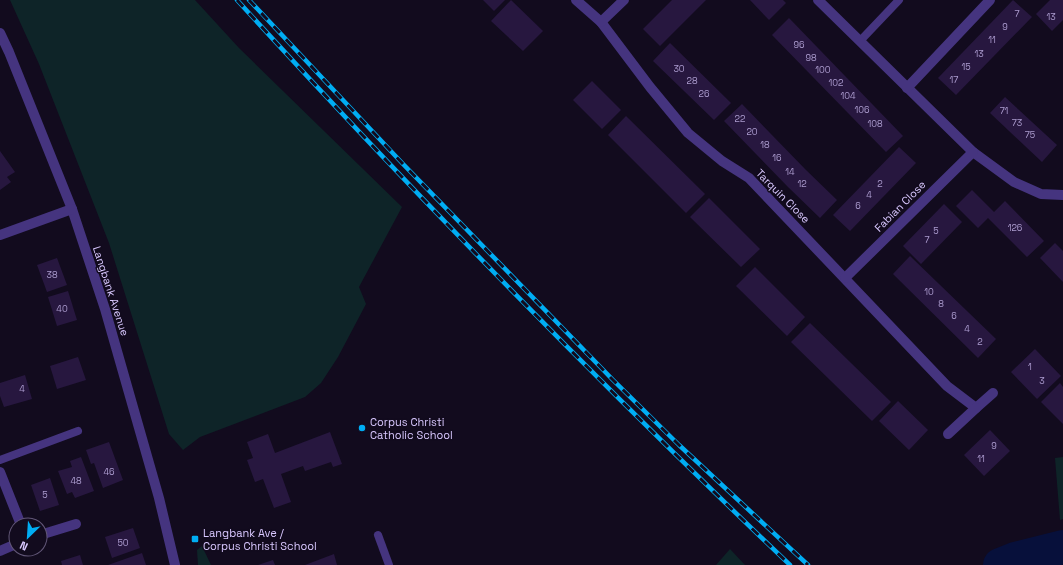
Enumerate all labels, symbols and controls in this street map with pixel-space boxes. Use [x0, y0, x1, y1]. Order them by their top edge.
house number: 7 [1014, 8, 1020, 20]
house number: 13 [1046, 11, 1056, 23]
house number: 9 [1002, 21, 1008, 33]
house number: 11 [988, 34, 996, 46]
house number: 96 [793, 39, 805, 51]
house number: 13 [974, 48, 984, 60]
house number: 98 [805, 52, 817, 64]
house number: 15 [961, 61, 971, 73]
house number: 30 [673, 63, 685, 75]
house number: 100 [815, 64, 831, 76]
house number: 17 [950, 74, 958, 86]
house number: 28 [686, 75, 698, 87]
house number: 102 [829, 77, 843, 89]
house number: 26 [699, 88, 710, 100]
house number: 104 [840, 90, 856, 102]
house number: 106 [854, 104, 870, 116]
house number: 71 [1000, 105, 1009, 117]
house number: 22 [735, 113, 745, 125]
house number: 73 [1012, 117, 1022, 129]
house number: 108 [867, 118, 883, 130]
house number: 20 [746, 126, 758, 138]
house number: 75 [1025, 129, 1035, 141]
house number: 18 [760, 139, 770, 151]
house number: 16 [772, 152, 782, 164]
street label: Tarquin Close [753, 166, 813, 226]
house number: 14 [785, 166, 795, 178]
street label: Fabian Close [871, 177, 929, 235]
house number: 12 [797, 178, 807, 190]
house number: 2 [877, 178, 883, 190]
house number: 4 [866, 189, 872, 201]
house number: 6 [855, 200, 861, 212]
house number: 126 [1008, 222, 1023, 234]
house number: 5 [933, 225, 939, 237]
house number: 7 [924, 234, 930, 246]
street label: Langbank Avenue [90, 244, 132, 338]
house number: 38 [46, 269, 58, 281]
house number: 10 [924, 286, 934, 298]
house number: 8 [938, 298, 944, 310]
house number: 40 [56, 303, 68, 315]
house number: 6 [951, 310, 957, 322]
house number: 4 [964, 323, 970, 335]
house number: 2 [977, 336, 983, 348]
house number: 1 [1028, 361, 1032, 373]
house number: 3 [1039, 375, 1045, 387]
house number: 4 [19, 383, 25, 395]
place label: Corpus Christi Catholic School [370, 415, 453, 442]
marker: Corpus Christi Catholic School [357, 423, 367, 433]
house number: 9 [991, 440, 997, 452]
house number: 11 [977, 453, 985, 465]
house number: 46 [103, 466, 115, 478]
house number: 48 [70, 475, 82, 487]
house number: 5 [42, 489, 48, 501]
north arrow [8, 517, 48, 557]
place label: Langbank Ave / Corpus Christi School [203, 526, 317, 553]
marker: Langbank Ave / Corpus Christi School [190, 534, 200, 544]
house number: 50 [117, 537, 129, 549]
text: N [17, 538, 30, 554]

